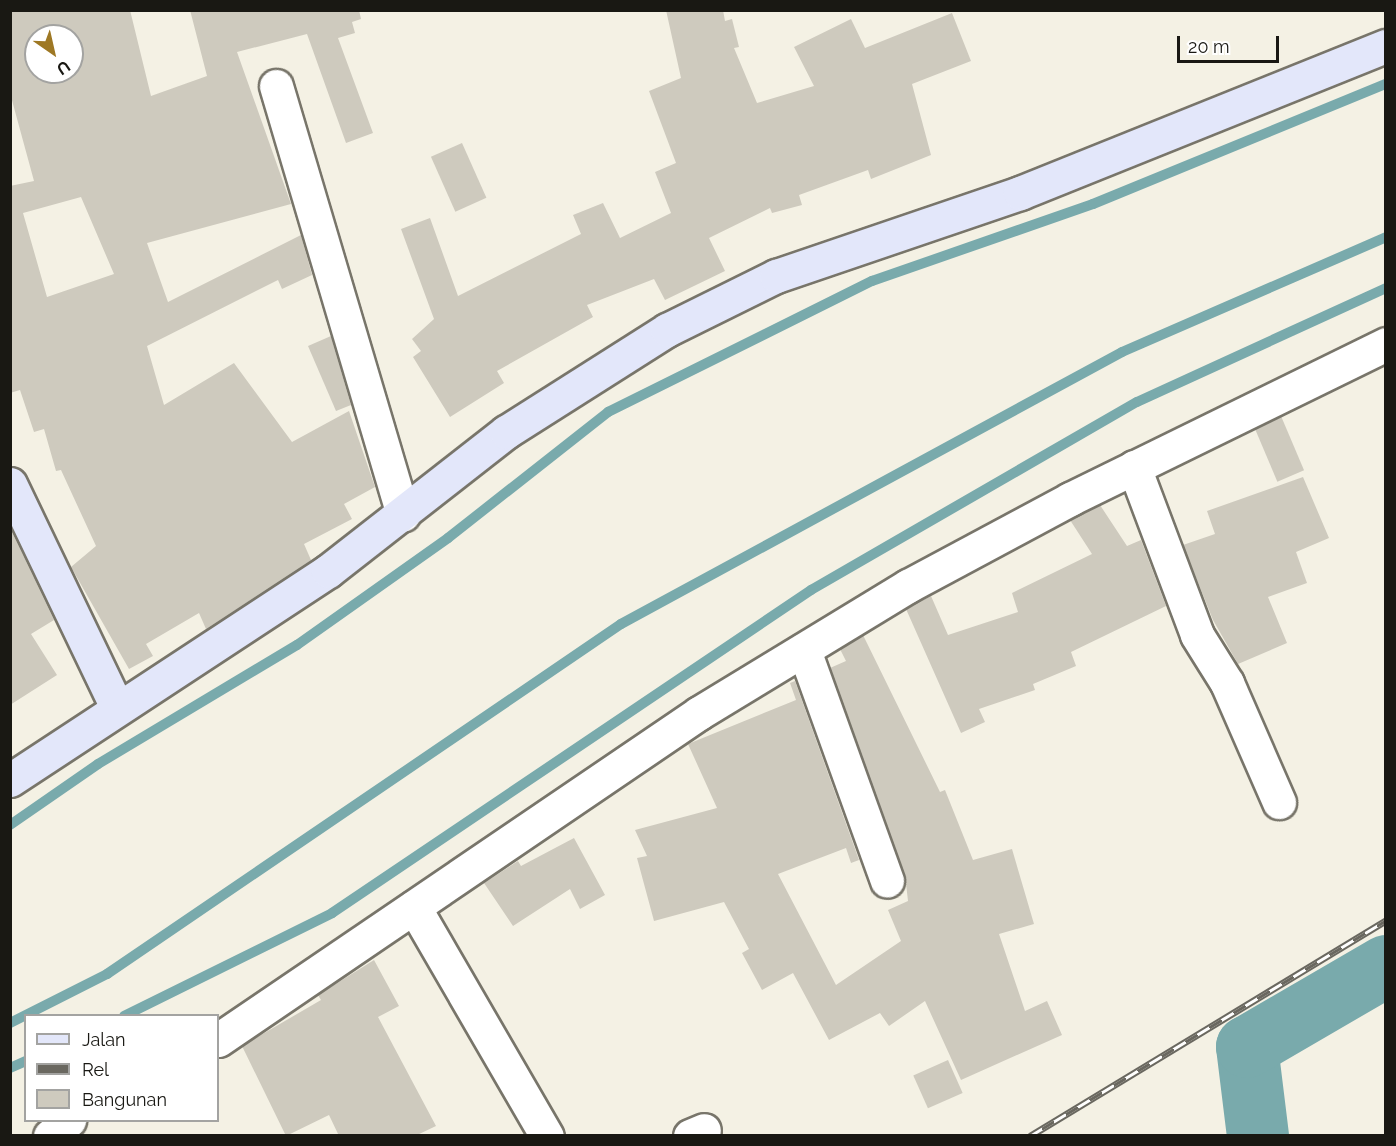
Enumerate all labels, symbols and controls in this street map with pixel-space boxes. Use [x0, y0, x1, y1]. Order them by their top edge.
north arrow [24, 24, 84, 84]
scale bar [1180, 24, 1282, 62]
text: 20 m [1188, 36, 1230, 57]
text: U [53, 56, 74, 79]
legend [24, 1014, 219, 1122]
text: Jalan [82, 1029, 126, 1050]
text: Rel [82, 1059, 109, 1080]
text: Bangunan [82, 1089, 167, 1110]

